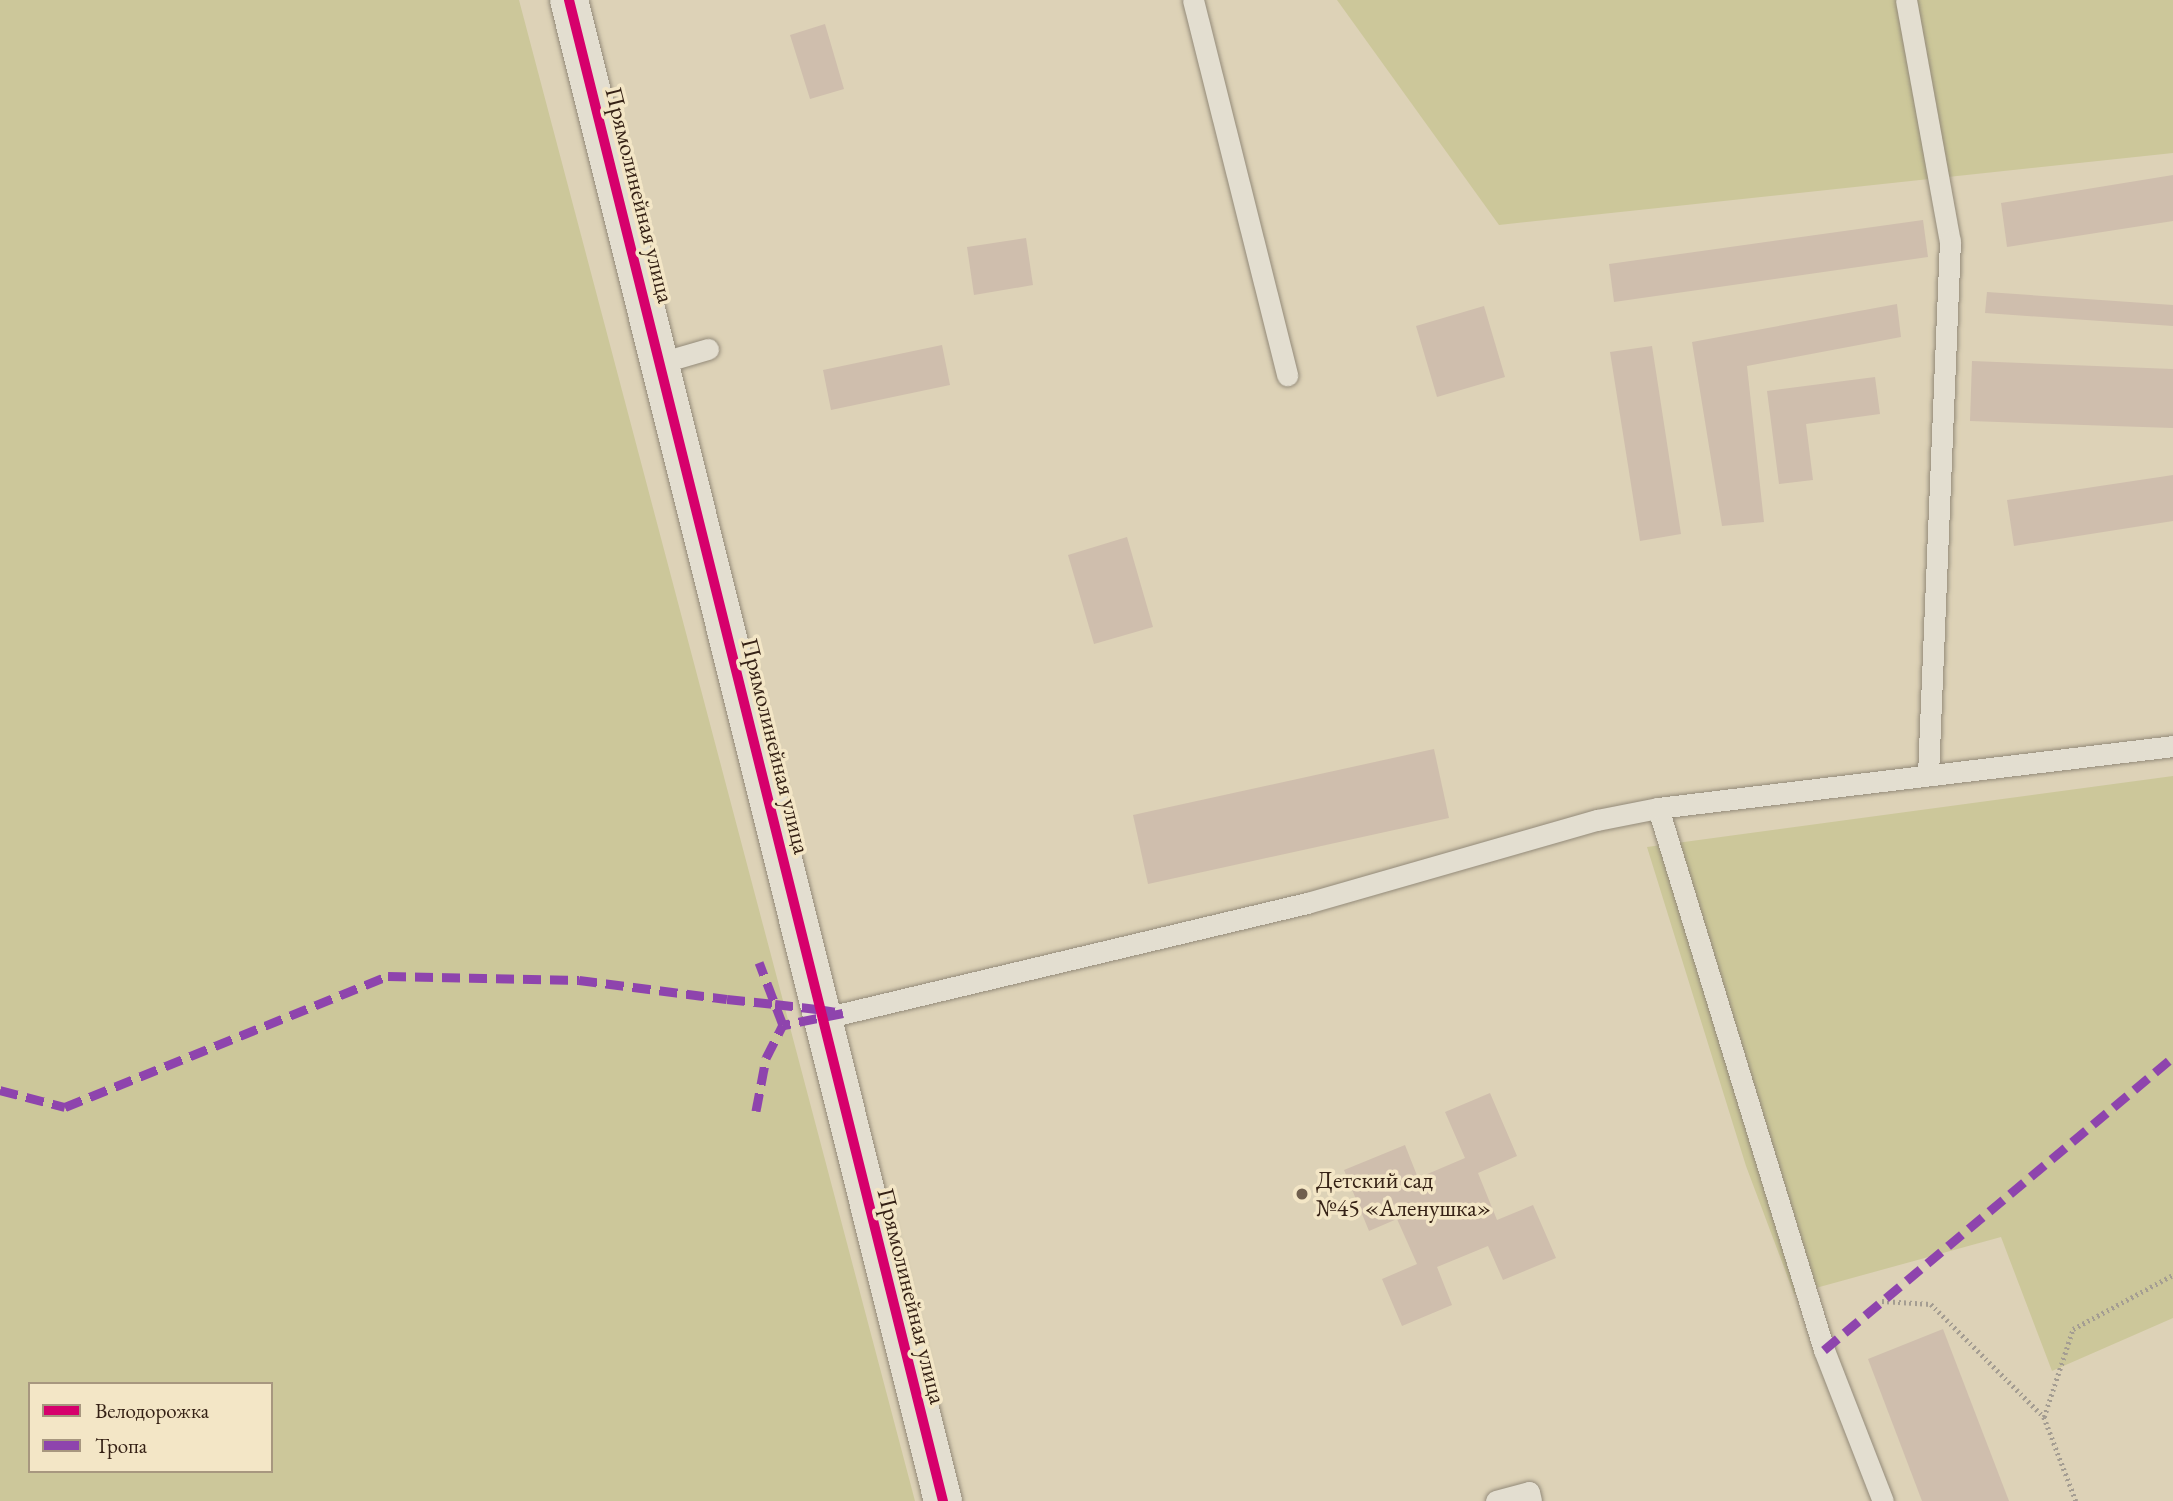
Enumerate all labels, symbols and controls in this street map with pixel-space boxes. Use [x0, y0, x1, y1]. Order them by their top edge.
street label: Прямолинейная улица [599, 84, 681, 306]
street label: Прямолинейная улица [735, 635, 817, 857]
place label: Детский сад №45 «Аленушка» [1316, 1166, 1491, 1222]
street label: Прямолинейная улица [871, 1185, 953, 1407]
marker: Детский сад №45 «Аленушка» [1294, 1186, 1310, 1202]
legend [28, 1382, 273, 1473]
text: Велодорожка [95, 1397, 209, 1424]
text: Тропа [95, 1432, 147, 1459]

